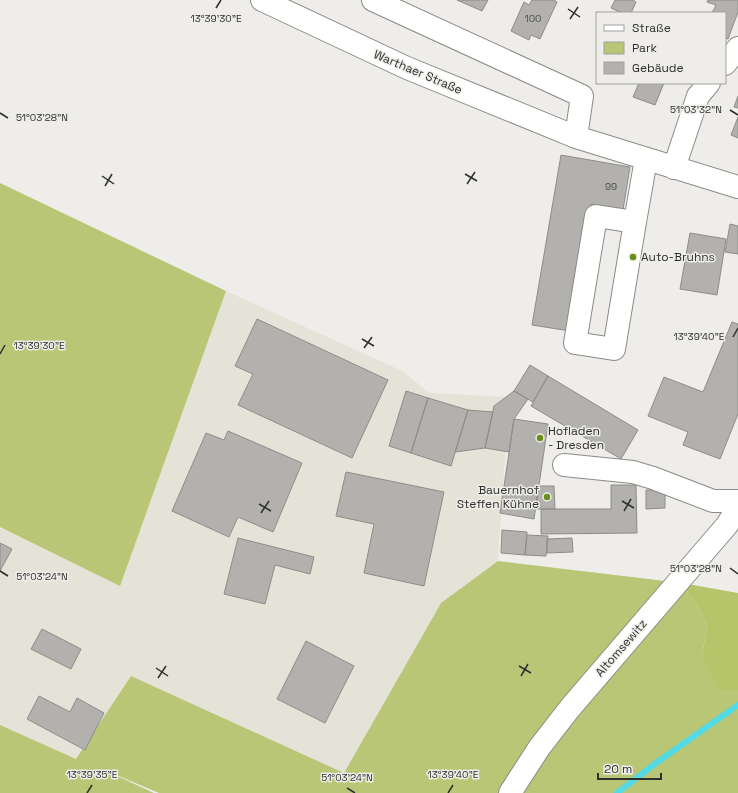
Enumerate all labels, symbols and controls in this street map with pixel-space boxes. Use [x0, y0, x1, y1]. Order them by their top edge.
text: 13°39'30"E [190, 12, 242, 25]
house number: 100 [525, 12, 542, 25]
legend [596, 12, 726, 84]
text: Straße [632, 20, 671, 36]
text: Park [632, 40, 657, 56]
street label: Warthaer Straße [371, 46, 465, 98]
text: Gebäude [632, 60, 684, 76]
text: 51°03'32"N [670, 103, 722, 116]
text: 51°03'28"N [16, 111, 68, 124]
house number: 99 [605, 180, 617, 193]
place label: Auto-Bruhns [641, 249, 715, 265]
marker: Auto-Bruhns [628, 252, 638, 262]
text: 13°39'40"E [674, 330, 725, 343]
text: 13°39'30"E [13, 339, 65, 352]
place label: Hofladen - Dresden [548, 423, 604, 453]
marker: Hofladen - Dresden [535, 433, 545, 443]
place label: Bauernhof Steffen Kühne [457, 482, 539, 512]
marker: Bauernhof Steffen Kühne [542, 492, 552, 502]
text: 51°03'28"N [670, 562, 722, 575]
text: 51°03'24"N [16, 570, 68, 583]
street label: Altomsewitz [592, 616, 650, 680]
scale bar [598, 755, 661, 781]
text: 20 m [604, 761, 632, 777]
text: 13°39'35"E [67, 768, 118, 781]
text: 13°39'40"E [428, 768, 479, 781]
text: 51°03'24"N [321, 771, 373, 784]

